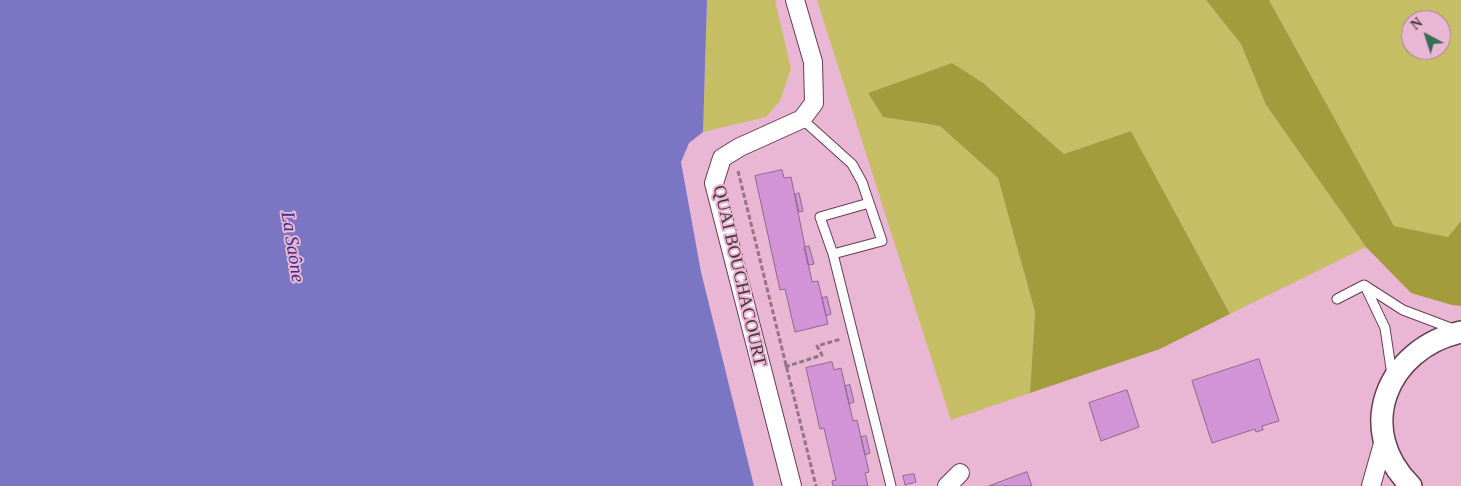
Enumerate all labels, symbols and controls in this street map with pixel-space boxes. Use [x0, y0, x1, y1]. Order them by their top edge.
north arrow [1401, 10, 1451, 60]
text: N [1408, 15, 1425, 33]
street label: QUAI BOUCHACOURT [708, 183, 770, 369]
water label: La Saône [275, 210, 309, 284]

